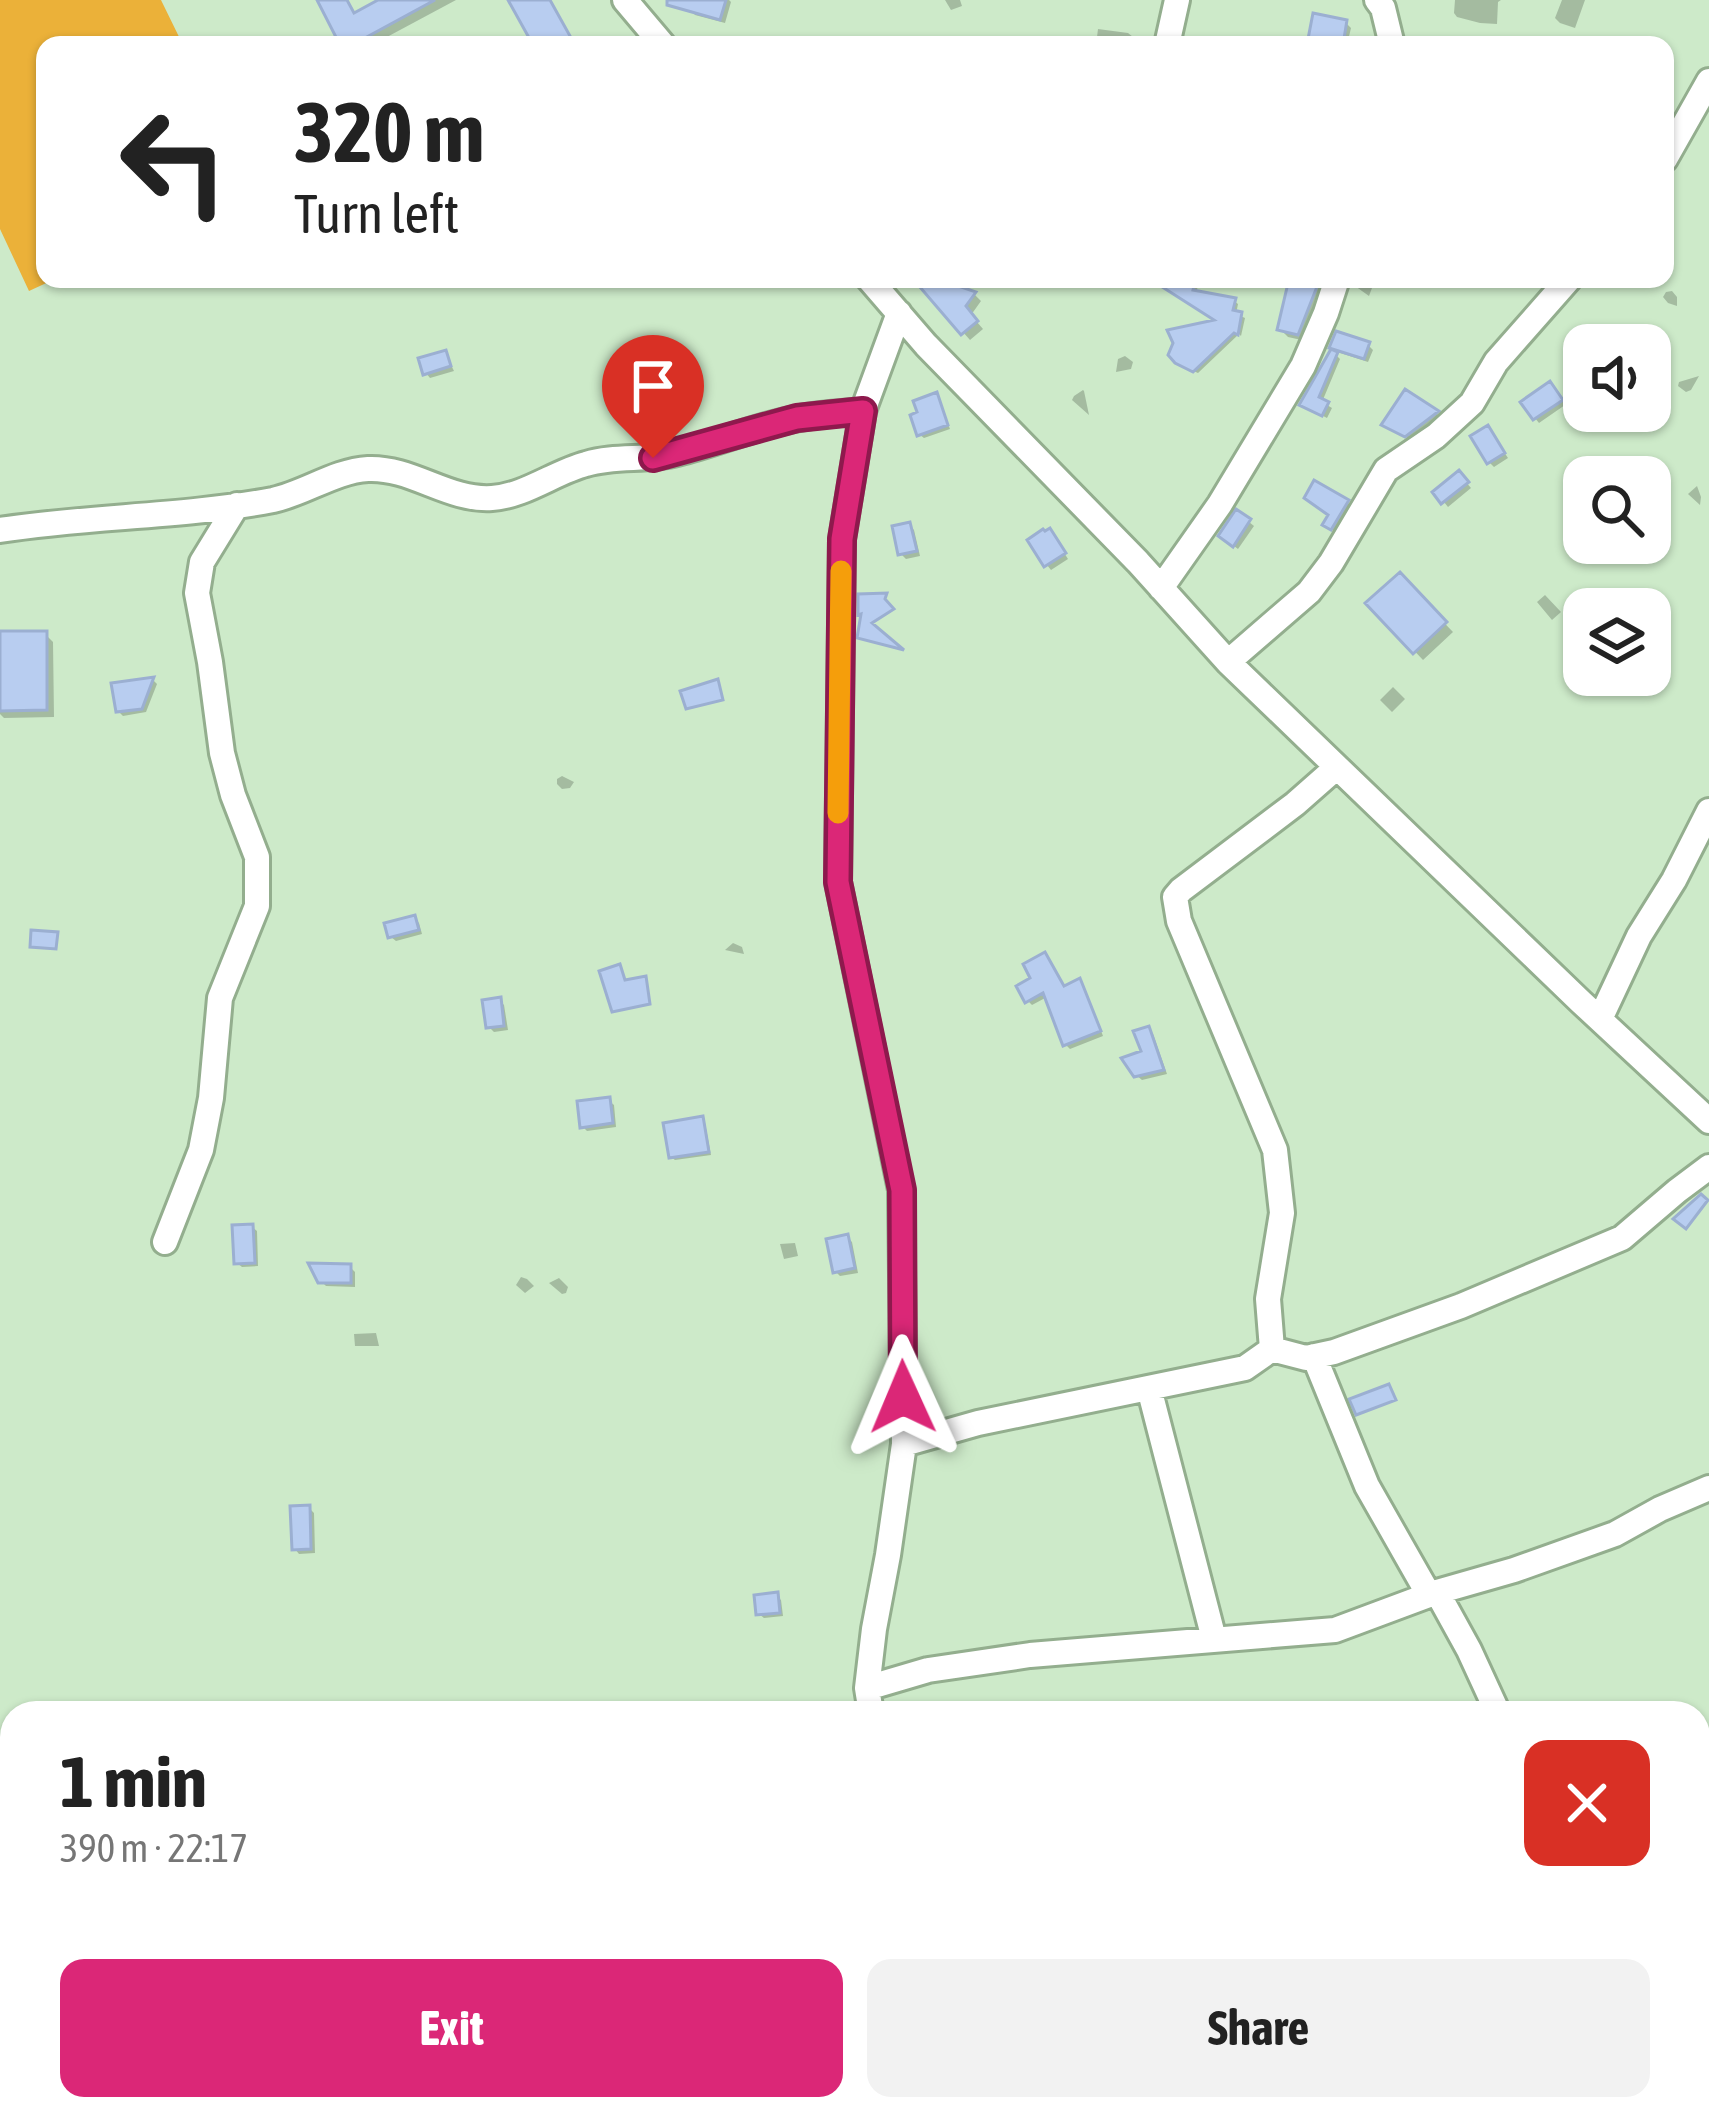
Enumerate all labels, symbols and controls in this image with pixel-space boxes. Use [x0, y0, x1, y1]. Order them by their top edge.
icon: left [96, 84, 252, 240]
text: 320 m [294, 84, 484, 180]
text: Turn left [294, 183, 459, 244]
map controls [1563, 324, 1671, 696]
button: sound [1563, 324, 1671, 432]
pin [602, 335, 704, 458]
icon: arrive [620, 353, 686, 419]
button: search [1563, 456, 1671, 564]
button: layers [1563, 588, 1671, 696]
position arrow [840, 1334, 966, 1460]
text: 1 min [60, 1740, 207, 1822]
button: close [1524, 1740, 1650, 1866]
text: 390 m · 22:17 [60, 1826, 248, 1870]
button: Exit [60, 1959, 843, 2097]
button: Share [867, 1959, 1650, 2097]

